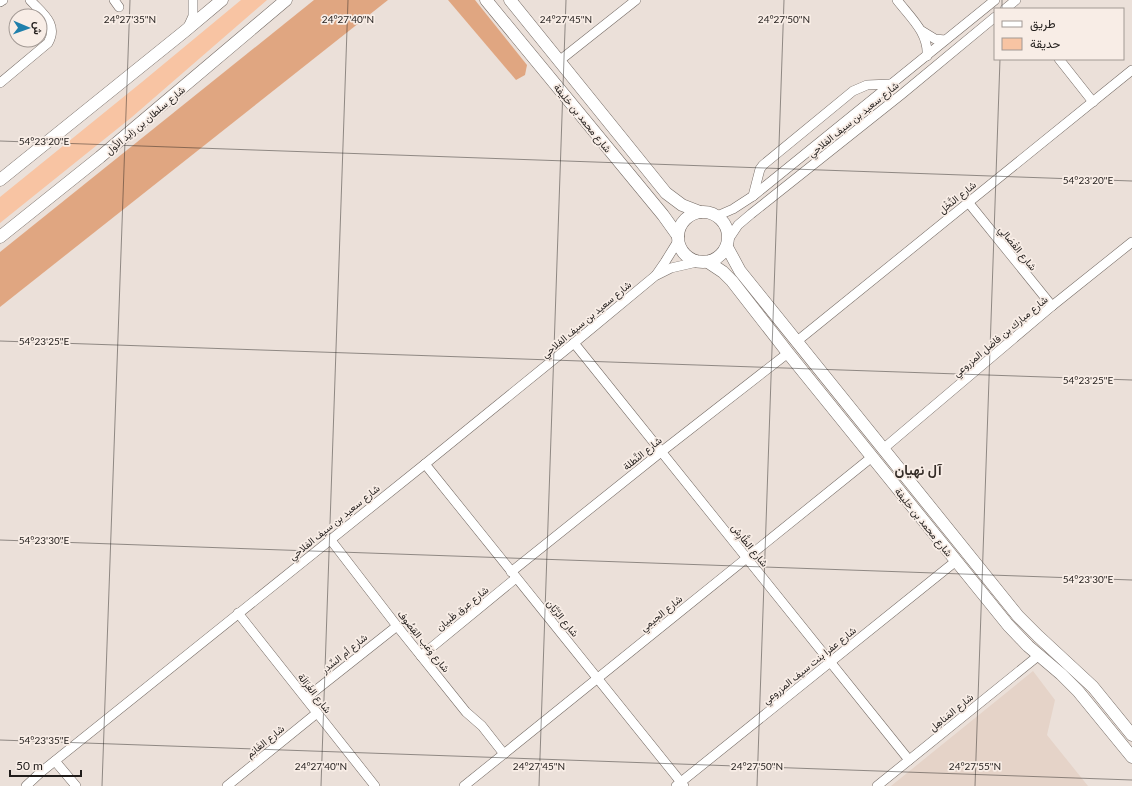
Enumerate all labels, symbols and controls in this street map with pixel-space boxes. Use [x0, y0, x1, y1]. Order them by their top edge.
north arrow [8, 8, 48, 48]
legend [994, 8, 1124, 60]
text: 24°27'35"N [104, 13, 156, 25]
text: 24°27'40"N [322, 13, 374, 25]
text: 24°27'45"N [540, 13, 592, 25]
text: 24°27'50"N [758, 13, 810, 25]
text: طريق [1030, 16, 1056, 32]
text: ش [31, 21, 45, 35]
text: حديقة [1030, 36, 1060, 51]
street label: شارع سعيد بن سيف الفلاحي [805, 79, 903, 162]
street label: شارع محمد بن خليفة [551, 81, 614, 155]
street label: شارع سلطان بن زايد الأول [103, 83, 188, 158]
text: 54°23'20"E [19, 135, 69, 147]
text: 54°23'20"E [1063, 174, 1113, 186]
street label: شارع النَّخْل [936, 178, 979, 217]
street label: شارع القْصَالِي [994, 223, 1040, 275]
street label: شارع سعيد بن سيف الفلاحي [539, 278, 635, 362]
street label: شارع مبارك بن فاضل المزروعي [950, 293, 1052, 381]
text: 54°23'25"E [19, 335, 69, 347]
text: 54°23'25"E [1063, 374, 1113, 386]
street label: شارع النَّطلة [620, 434, 665, 473]
district label: آل نهيان [894, 461, 943, 479]
street label: شارع سعيد بن سيف الفلاحي [286, 482, 384, 565]
street label: شارع محمد بن خليفة [892, 485, 955, 559]
street label: شارع الطَّارِش [727, 520, 772, 571]
text: 54°23'30"E [19, 534, 69, 546]
text: 54°23'30"E [1063, 573, 1113, 585]
street label: شارع عِرق ظَبيان [433, 583, 491, 634]
street label: شارع الجيمي [638, 592, 686, 636]
street label: شارع الرَّيَّان [544, 597, 582, 640]
street label: شارع وَعَب القِصُوف [395, 608, 453, 675]
street label: شارع عفرا بنت سيف المزروعي [760, 624, 860, 709]
street label: شارع أم السِّدِر [318, 631, 370, 677]
street label: شارع الغَزَالَة [295, 671, 334, 716]
street label: شارع المَناهِل [927, 691, 976, 734]
street label: شارع الغَانِم [244, 722, 287, 761]
text: 54°23'35"E [19, 734, 69, 746]
scale bar [10, 752, 81, 778]
text: 50 m [16, 758, 43, 773]
text: 24°27'40"N [295, 760, 347, 772]
text: 24°27'45"N [513, 760, 565, 772]
text: 24°27'50"N [731, 760, 783, 772]
text: 24°27'55"N [949, 760, 1001, 772]

